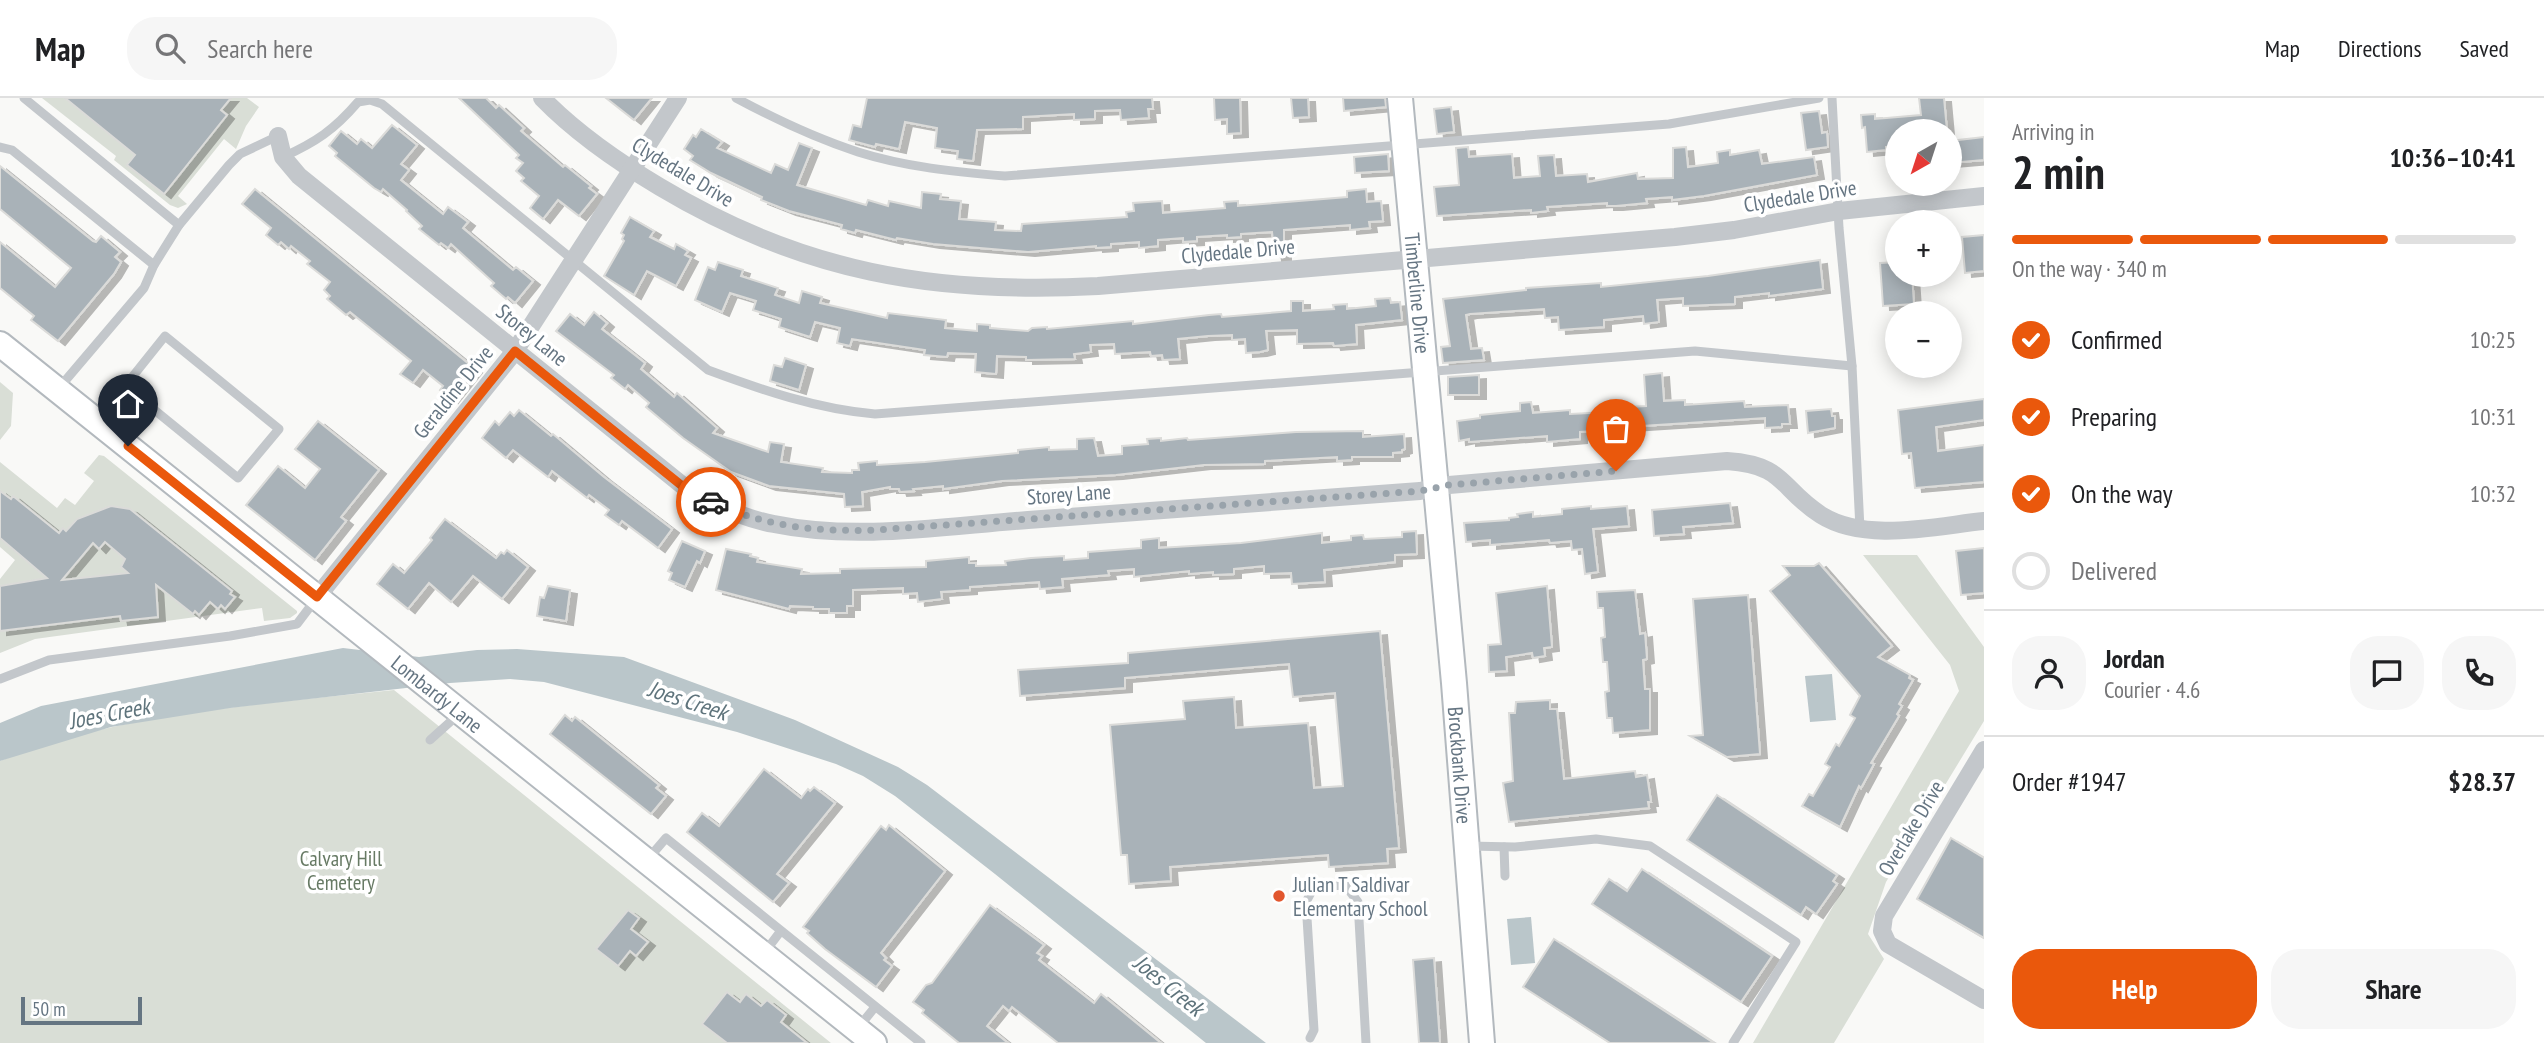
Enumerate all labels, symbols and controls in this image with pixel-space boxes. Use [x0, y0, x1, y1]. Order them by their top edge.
search box [127, 17, 617, 80]
text: Map [35, 27, 85, 70]
icon: search [151, 29, 189, 67]
text: Search here [207, 32, 313, 65]
text: Map [2265, 33, 2300, 64]
text: Directions [2338, 33, 2422, 64]
text: Saved [2460, 33, 2509, 64]
text: Arriving in [2012, 117, 2094, 146]
north arrow [1885, 119, 1962, 196]
map controls [1885, 119, 1962, 378]
street label: Clydedale Drive [627, 131, 739, 213]
text: 10:36–10:41 [2389, 141, 2516, 174]
text: 2 min [2012, 142, 2105, 202]
street label: Clydedale Drive [1742, 174, 1858, 218]
button: + [1885, 210, 1962, 287]
street label: Timberline Drive [1399, 232, 1437, 355]
street label: Clydedale Drive [1180, 233, 1296, 269]
text: On the way · 340 m [2012, 254, 2167, 283]
street label: Storey Lane [491, 298, 573, 372]
button: − [1885, 301, 1962, 378]
icon: check [2012, 321, 2050, 359]
text: Confirmed [2071, 323, 2162, 356]
text: 10:25 [2470, 325, 2516, 354]
street label: Geraldine Drive [407, 340, 499, 444]
pin [98, 374, 158, 446]
icon: home [109, 385, 147, 423]
icon: check [2012, 398, 2050, 436]
pin [1586, 399, 1646, 471]
text: Preparing [2071, 400, 2157, 433]
text: 10:31 [2470, 402, 2516, 431]
icon: bag [1597, 410, 1635, 448]
courier [676, 467, 746, 537]
icon: check [2012, 475, 2050, 513]
text: On the way [2071, 477, 2173, 510]
street label: Storey Lane [1026, 478, 1112, 510]
text: 10:32 [2470, 479, 2516, 508]
icon: car [692, 483, 730, 521]
text: Delivered [2071, 554, 2157, 587]
button: person [2012, 636, 2086, 710]
button: chat [2350, 636, 2424, 710]
button: phone [2442, 636, 2516, 710]
text: Jordan [2104, 642, 2165, 675]
street label: Lombardy Lane [386, 649, 489, 738]
water label: Joes Creek [644, 673, 734, 727]
text: Courier · 4.6 [2104, 675, 2200, 704]
water label: Joes Creek [65, 690, 155, 735]
street label: Brockbank Drive [1442, 706, 1478, 825]
text: Order #1947 [2012, 765, 2127, 798]
text: $28.37 [2448, 765, 2516, 798]
street label: Overlake Drive [1872, 775, 1950, 881]
park label: Calvary Hill Cemetery [300, 845, 382, 896]
place label: Julian T Saldivar Elementary School [1292, 871, 1428, 922]
marker: Julian T Saldivar Elementary School [1271, 888, 1287, 904]
water label: Joes Creek [1127, 947, 1212, 1024]
button: Help [2012, 949, 2257, 1029]
button: Share [2271, 949, 2516, 1029]
scale bar [21, 994, 142, 1026]
text: 50 m [32, 997, 66, 1021]

